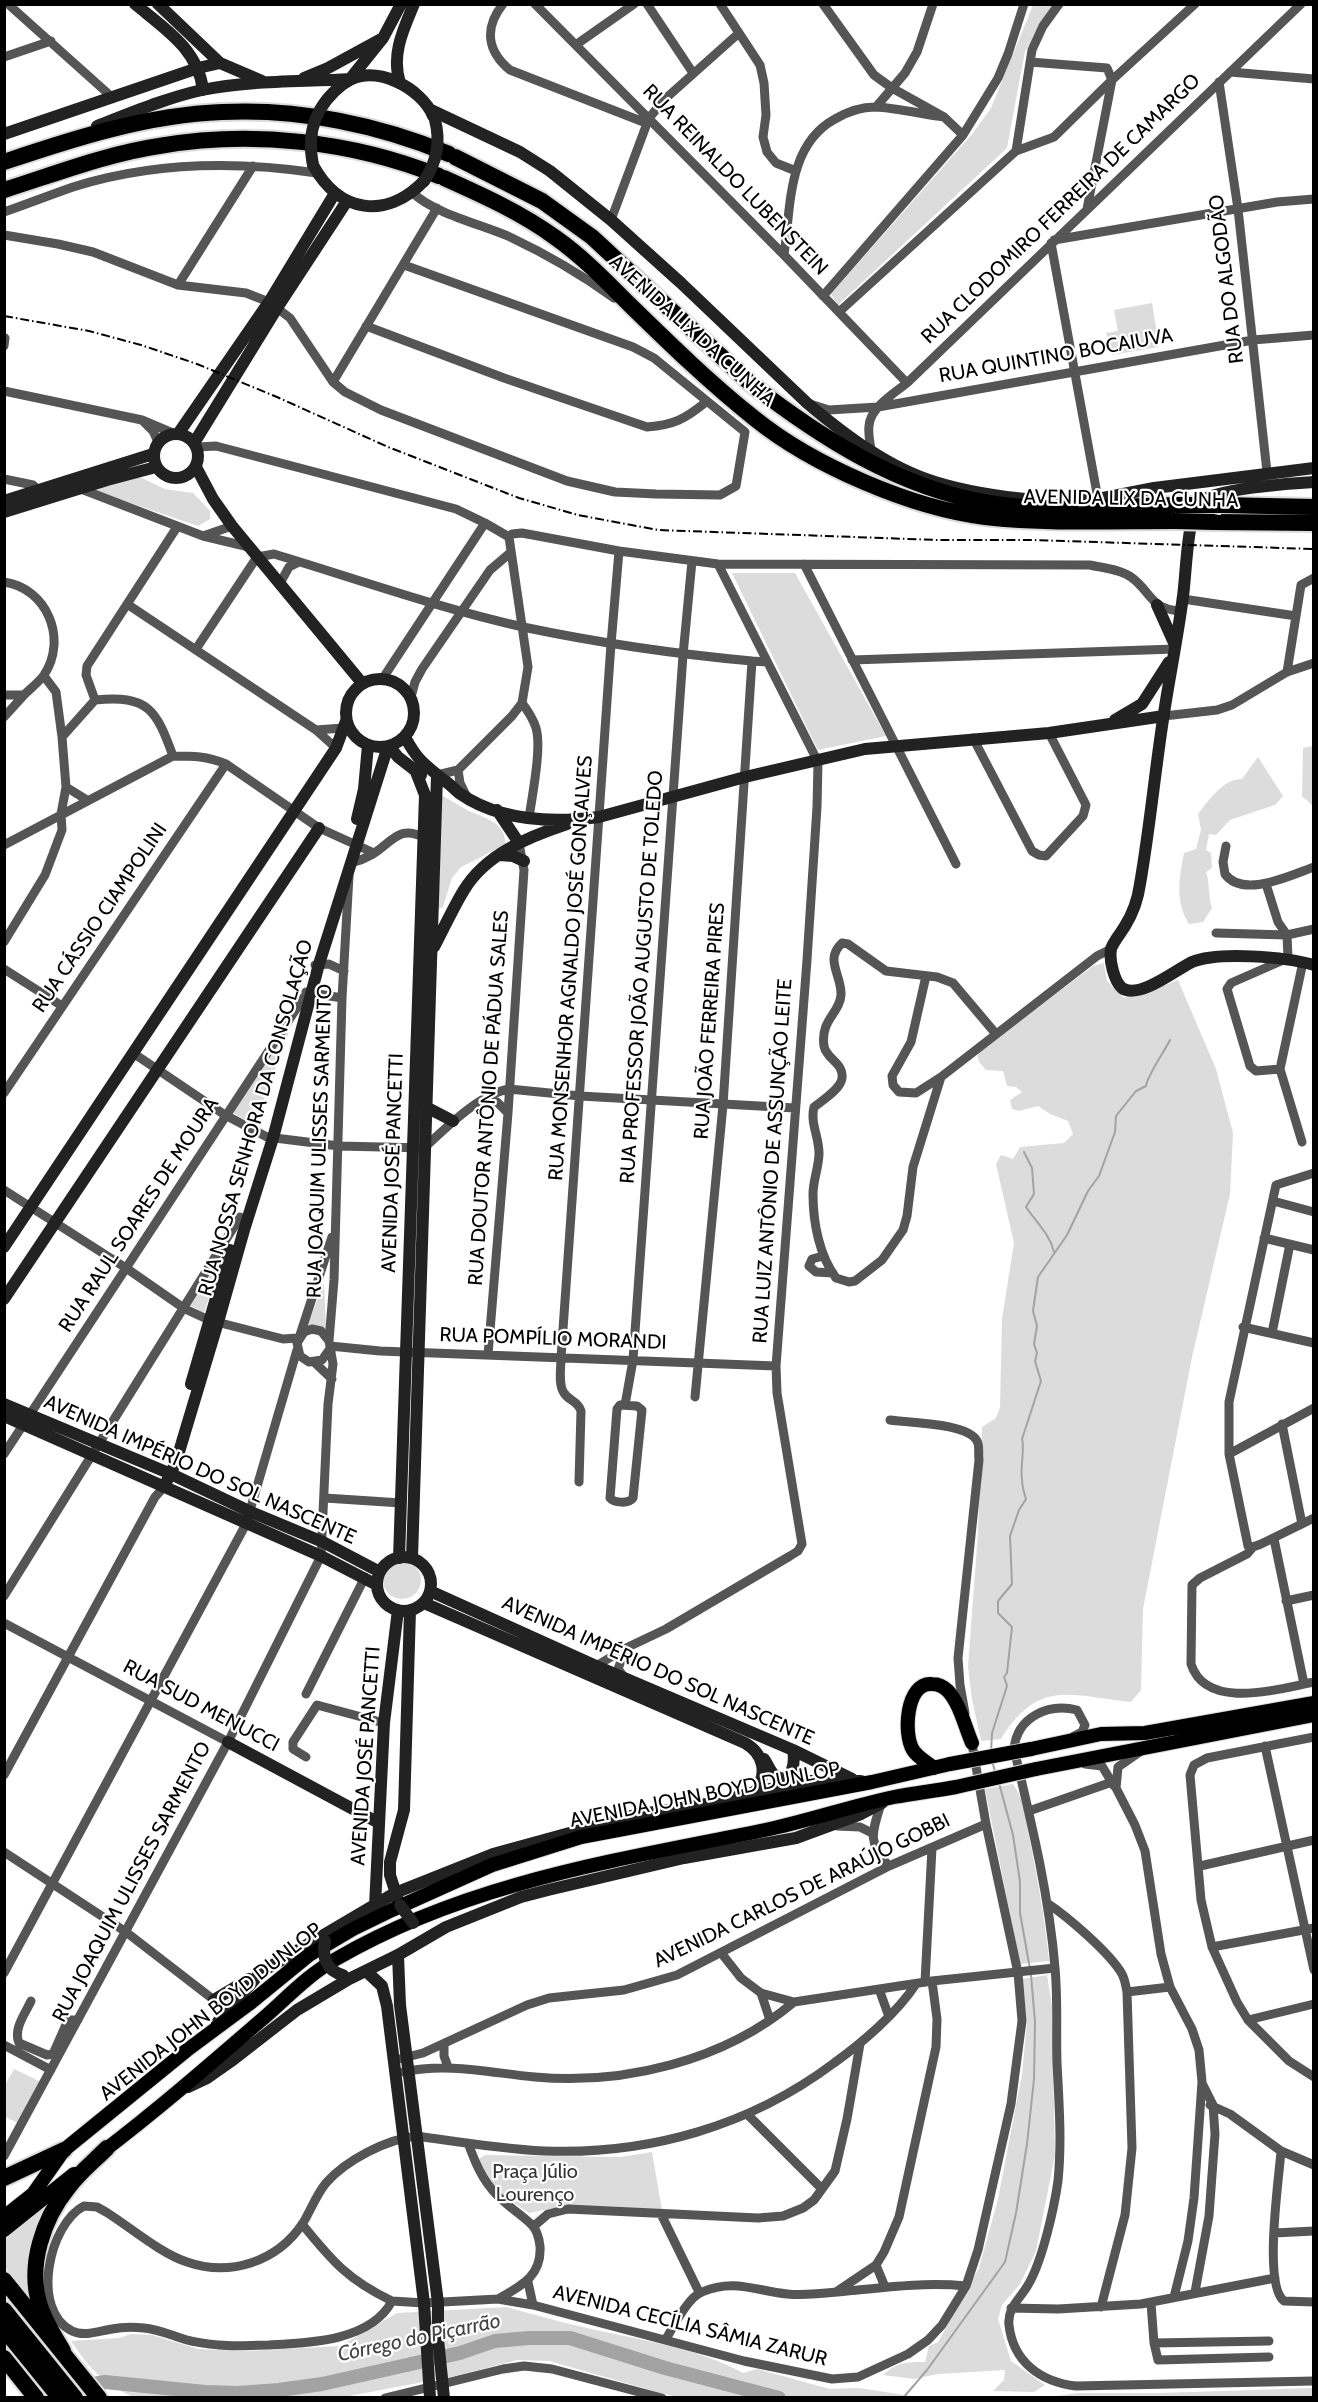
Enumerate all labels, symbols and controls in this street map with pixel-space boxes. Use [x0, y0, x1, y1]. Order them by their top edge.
street label: RUA CLODOMIRO FERREIRA DE CAMARGO [917, 69, 1205, 349]
street label: RUA REINALDO LUBENSTEIN [637, 80, 833, 280]
street label: RUA DO ALGODÃO [1205, 193, 1249, 365]
street label: AVENIDA LIX DA CUNHA [604, 250, 780, 412]
street label: RUA QUINTINO BOCAIUVA [937, 324, 1175, 388]
street label: AVENIDA LIX DA CUNHA [1023, 485, 1239, 513]
street label: RUA MONSENHOR AGNALDO JOSÉ GONÇALVES [544, 755, 598, 1181]
street label: RUA PROFESSOR JOÃO AUGUSTO DE TOLEDO [616, 770, 668, 1184]
street label: RUA CÁSSIO CIAMPOLINI [28, 819, 172, 1017]
street label: RUA JOÃO FERREIRA PIRES [690, 902, 730, 1140]
street label: RUA DOUTOR ANTÔNIO DE PÁDUA SALES [464, 910, 514, 1286]
street label: RUA NOSSA SENHORA DA CONSOLAÇÃO [194, 937, 318, 1299]
street label: RUA LUIZ ANTÔNIO DE ASSUNÇÃO LEITE [748, 978, 798, 1344]
street label: RUA JOAQUIM ULISSES SARMENTO [303, 984, 337, 1298]
street label: AVENIDA JOSÉ PANCETTI [377, 1053, 409, 1273]
street label: RUA RAUL SOARES DE MOURA [54, 1093, 224, 1337]
street label: RUA POMPÍLIO MORANDI [439, 1323, 667, 1355]
street label: AVENIDA IMPÉRIO DO SOL NASCENTE [40, 1390, 360, 1550]
street label: AVENIDA IMPÉRIO DO SOL NASCENTE [498, 1591, 818, 1751]
street label: AVENIDA JOSÉ PANCETTI [346, 1646, 386, 1866]
street label: RUA SUD MENUCCI [119, 1655, 283, 1757]
street label: RUA JOAQUIM ULISSES SARMENTO [48, 1738, 216, 2026]
street label: AVENIDA JOHN BOYD DUNLOP [568, 1757, 842, 1833]
street label: AVENIDA CARLOS DE ARAÚJO GOBBI [650, 1809, 954, 1973]
street label: AVENIDA JOHN BOYD DUNLOP [95, 1918, 327, 2106]
park label: Praça Júlio Lourenço [492, 2160, 578, 2207]
street label: AVENIDA CECÍLIA SÂMIA ZARUR [551, 2280, 829, 2372]
water label: Córrego do Piçarrão [335, 2308, 503, 2368]

